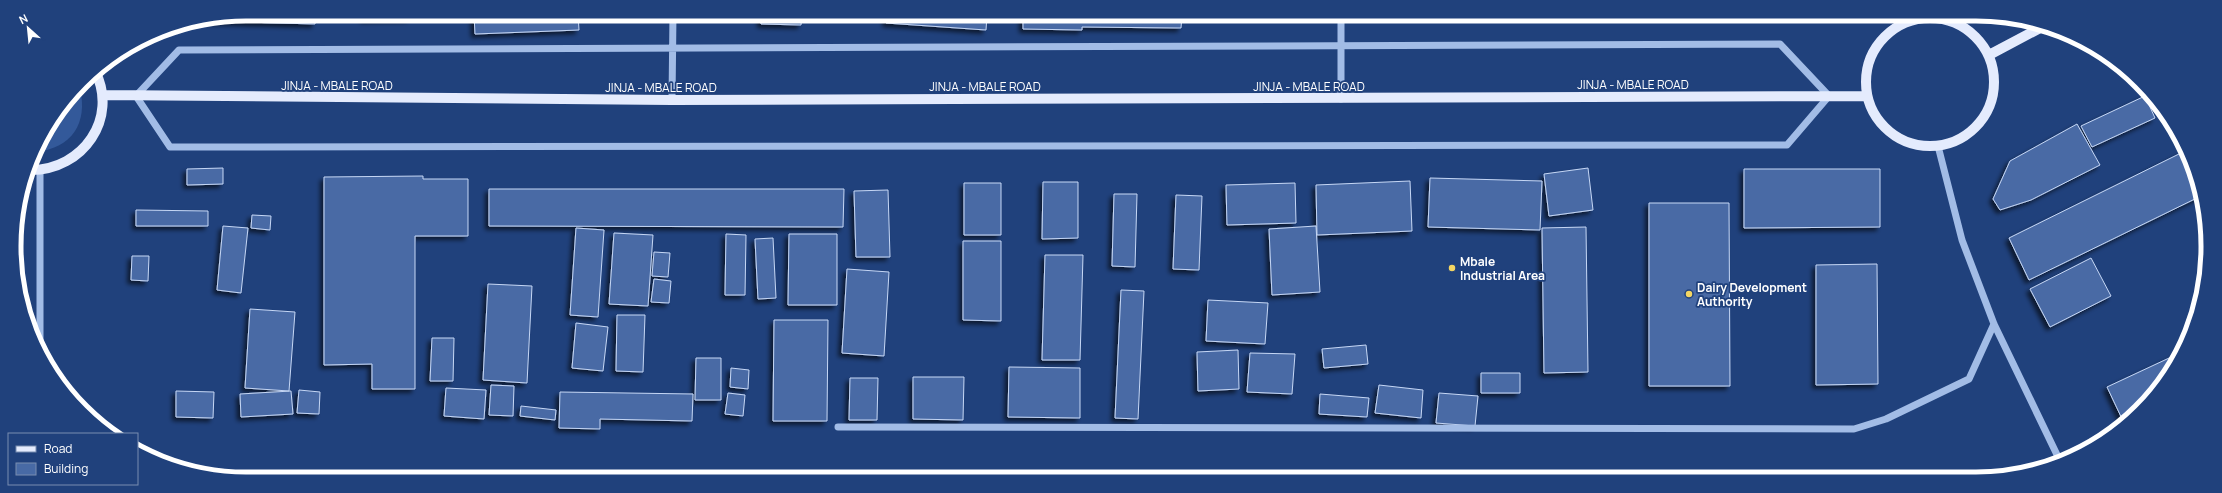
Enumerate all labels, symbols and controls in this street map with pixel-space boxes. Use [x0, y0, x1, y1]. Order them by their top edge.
north arrow [8, 8, 48, 48]
text: N [16, 10, 30, 27]
street label: JINJA - MBALE ROAD [1577, 76, 1689, 93]
street label: JINJA - MBALE ROAD [281, 77, 393, 94]
street label: JINJA - MBALE ROAD [929, 78, 1041, 95]
street label: JINJA - MBALE ROAD [1253, 78, 1365, 95]
street label: JINJA - MBALE ROAD [605, 79, 717, 96]
place label: Mbale Industrial Area [1460, 253, 1545, 284]
marker: Mbale Industrial Area [1447, 263, 1457, 273]
place label: Dairy Development Authority [1697, 279, 1807, 310]
marker: Dairy Development Authority [1684, 289, 1694, 299]
legend [8, 433, 138, 485]
text: Road [44, 440, 72, 457]
text: Building [44, 460, 88, 477]

